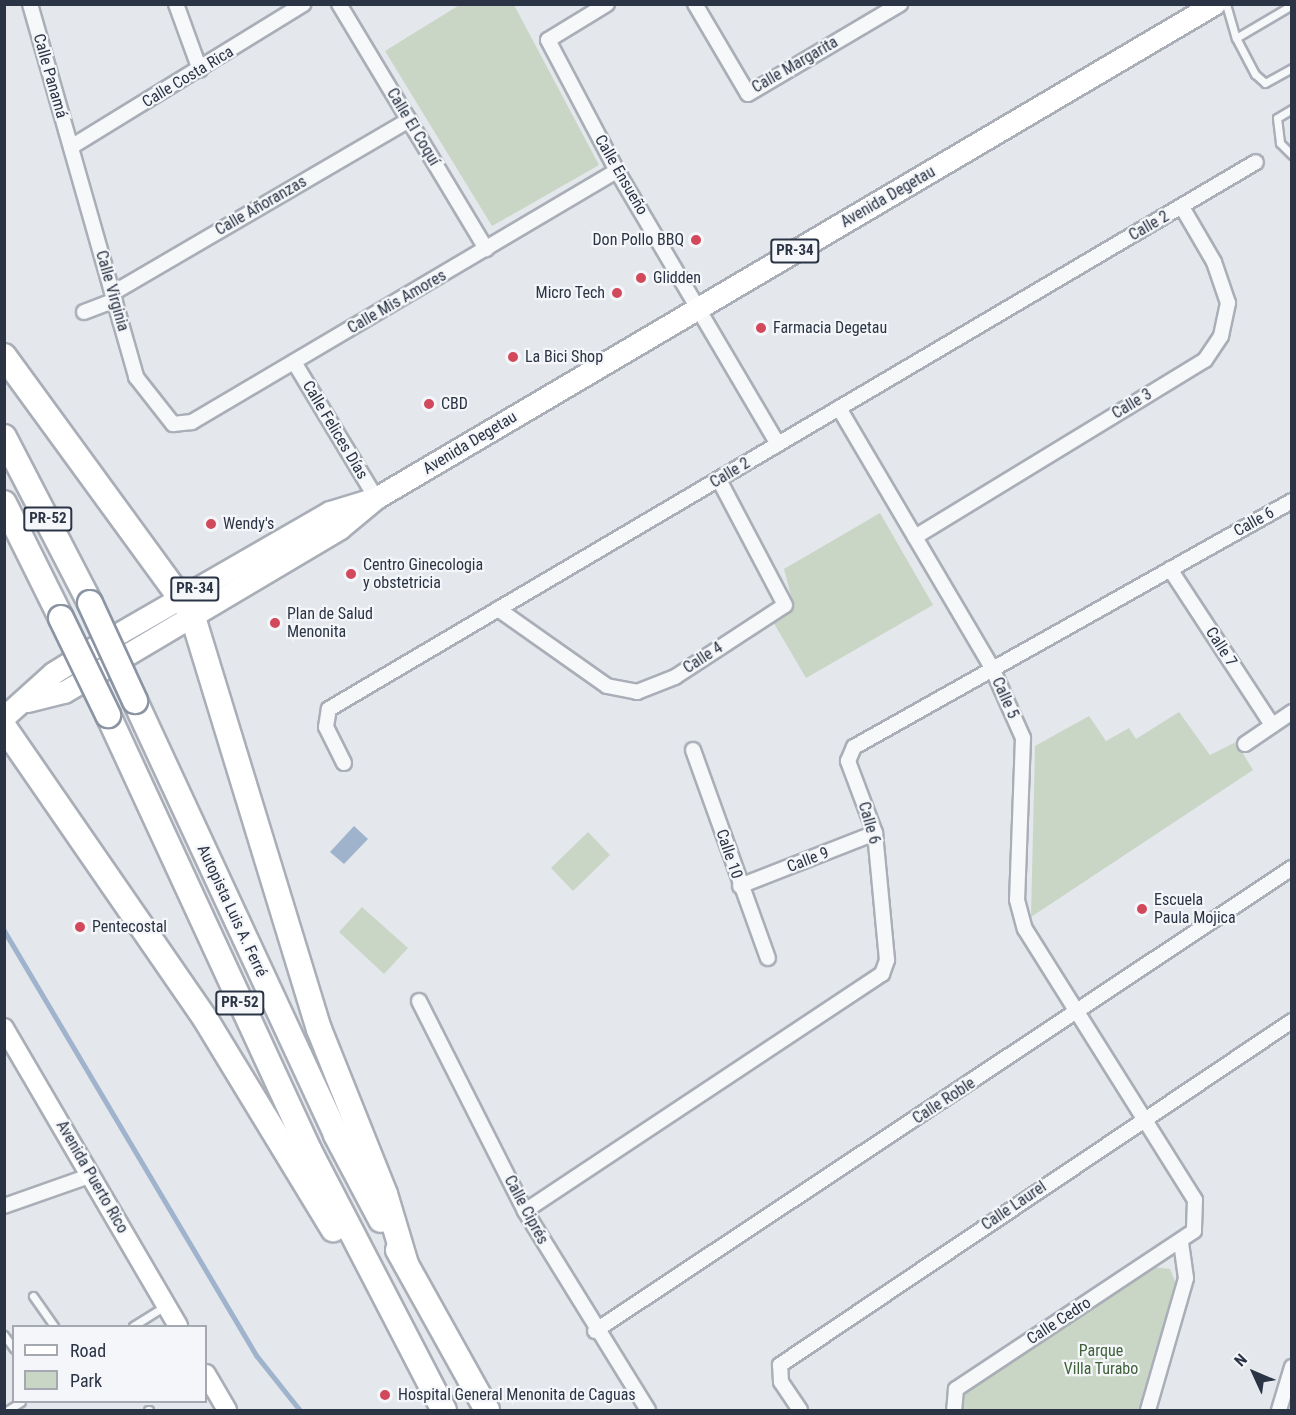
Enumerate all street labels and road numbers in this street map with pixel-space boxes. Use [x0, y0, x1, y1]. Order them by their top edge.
street label: Calle Panamá [29, 32, 71, 120]
street label: Calle Margarita [749, 33, 841, 97]
street label: Calle Costa Rica [139, 42, 237, 112]
street label: Calle El Coquí [382, 85, 444, 169]
street label: Calle Ensueño [590, 132, 652, 218]
street label: Avenida Degetau [837, 162, 939, 232]
street label: Calle Añoranzas [212, 172, 310, 240]
street label: Calle 2 [1126, 207, 1172, 245]
road number: PR-34 [770, 239, 820, 263]
street label: Calle Virginia [91, 248, 133, 334]
street label: Calle Mis Amores [344, 266, 450, 338]
street label: Calle Felices Días [298, 377, 372, 483]
street label: Calle 3 [1109, 385, 1155, 423]
street label: Avenida Degetau [420, 407, 520, 479]
street label: Calle 2 [707, 454, 753, 492]
street label: Calle 6 [1230, 503, 1278, 541]
road number: PR-52 [22, 507, 74, 531]
road number: PR-34 [170, 577, 220, 601]
street label: Calle 7 [1201, 624, 1241, 670]
street label: Calle 4 [680, 638, 726, 678]
street label: Calle 5 [987, 674, 1023, 722]
street label: Calle 6 [854, 800, 884, 846]
street label: Calle 10 [712, 827, 746, 881]
street label: Autopista Luis A. Ferré [193, 842, 271, 980]
street label: Calle 9 [784, 843, 832, 877]
road number: PR-52 [214, 991, 266, 1015]
street label: Calle Roble [909, 1074, 979, 1128]
street label: Avenida Puerto Rico [52, 1117, 132, 1237]
street label: Calle Ciprés [500, 1172, 552, 1248]
street label: Calle Laurel [978, 1177, 1050, 1235]
street label: Calle Cedro [1023, 1293, 1095, 1349]

